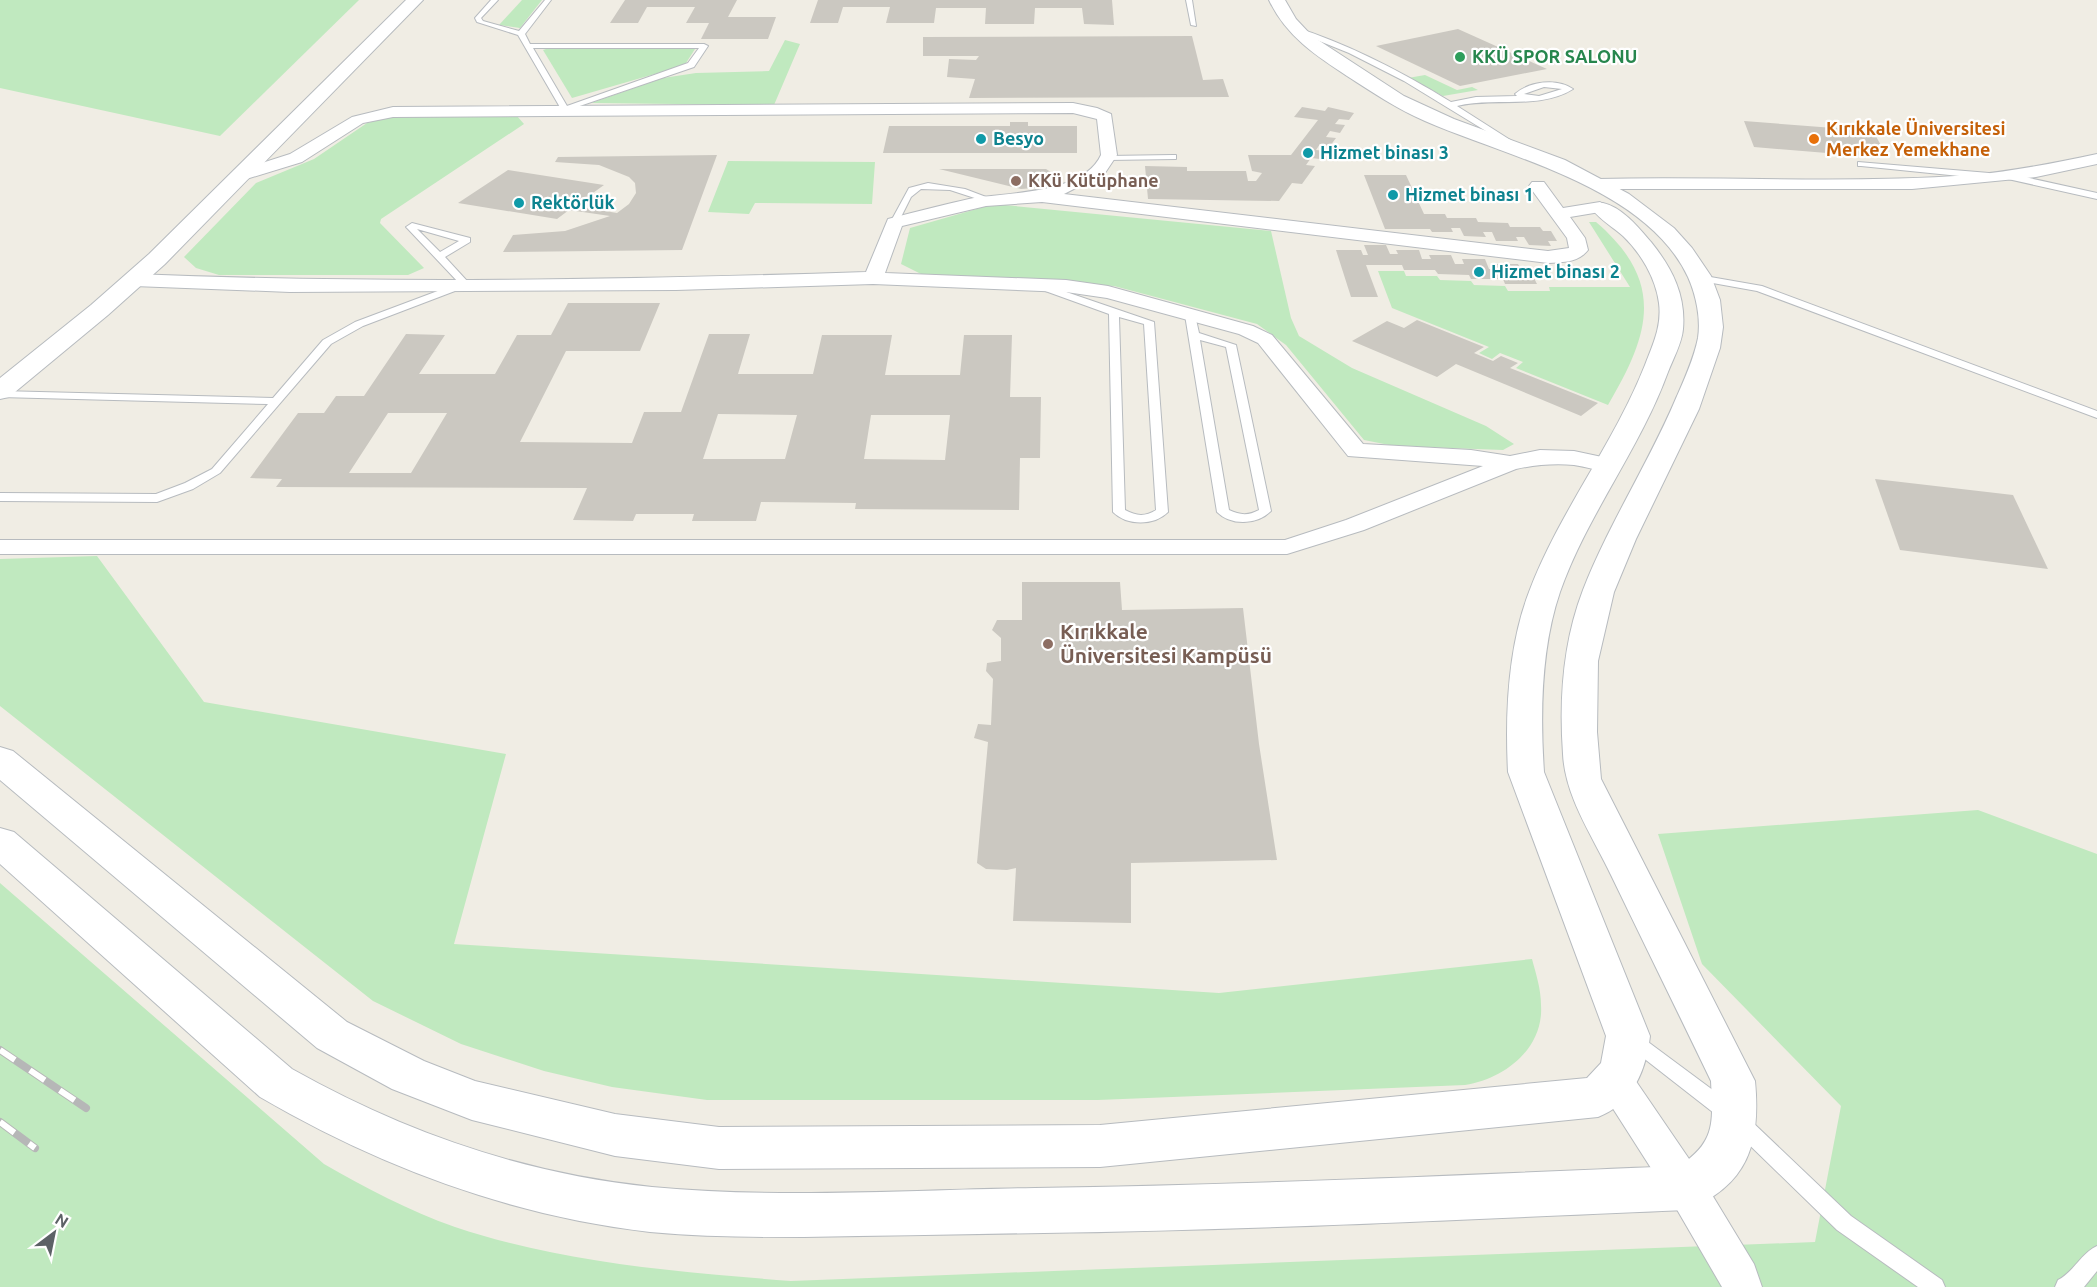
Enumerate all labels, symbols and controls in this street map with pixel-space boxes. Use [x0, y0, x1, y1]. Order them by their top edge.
place label: KKÜ SPOR SALONU [1472, 46, 1637, 66]
marker: KKÜ SPOR SALONU [1453, 50, 1467, 64]
place label: Kırıkkale Üniversitesi Merkez Yemekhane [1826, 118, 2006, 159]
place label: Besyo [993, 128, 1044, 148]
marker: Besyo [974, 132, 988, 146]
marker: Kırıkkale Üniversitesi Merkez Yemekhane [1807, 132, 1821, 146]
place label: Hizmet binası 3 [1320, 142, 1449, 162]
marker: Hizmet binası 3 [1301, 146, 1315, 160]
place label: KKü Kütüphane [1028, 170, 1159, 190]
marker: KKü Kütüphane [1009, 174, 1023, 188]
place label: Hizmet binası 1 [1405, 184, 1534, 204]
marker: Hizmet binası 1 [1386, 188, 1400, 202]
place label: Rektörlük [531, 192, 615, 212]
marker: Rektörlük [512, 196, 526, 210]
place label: Hizmet binası 2 [1491, 261, 1620, 281]
marker: Hizmet binası 2 [1472, 265, 1486, 279]
place label: Kırıkkale Üniversitesi Kampüsü [1060, 619, 1272, 667]
marker: Kırıkkale Üniversitesi Kampüsü [1041, 637, 1055, 651]
north arrow [24, 1203, 84, 1263]
text: N [52, 1209, 72, 1231]

